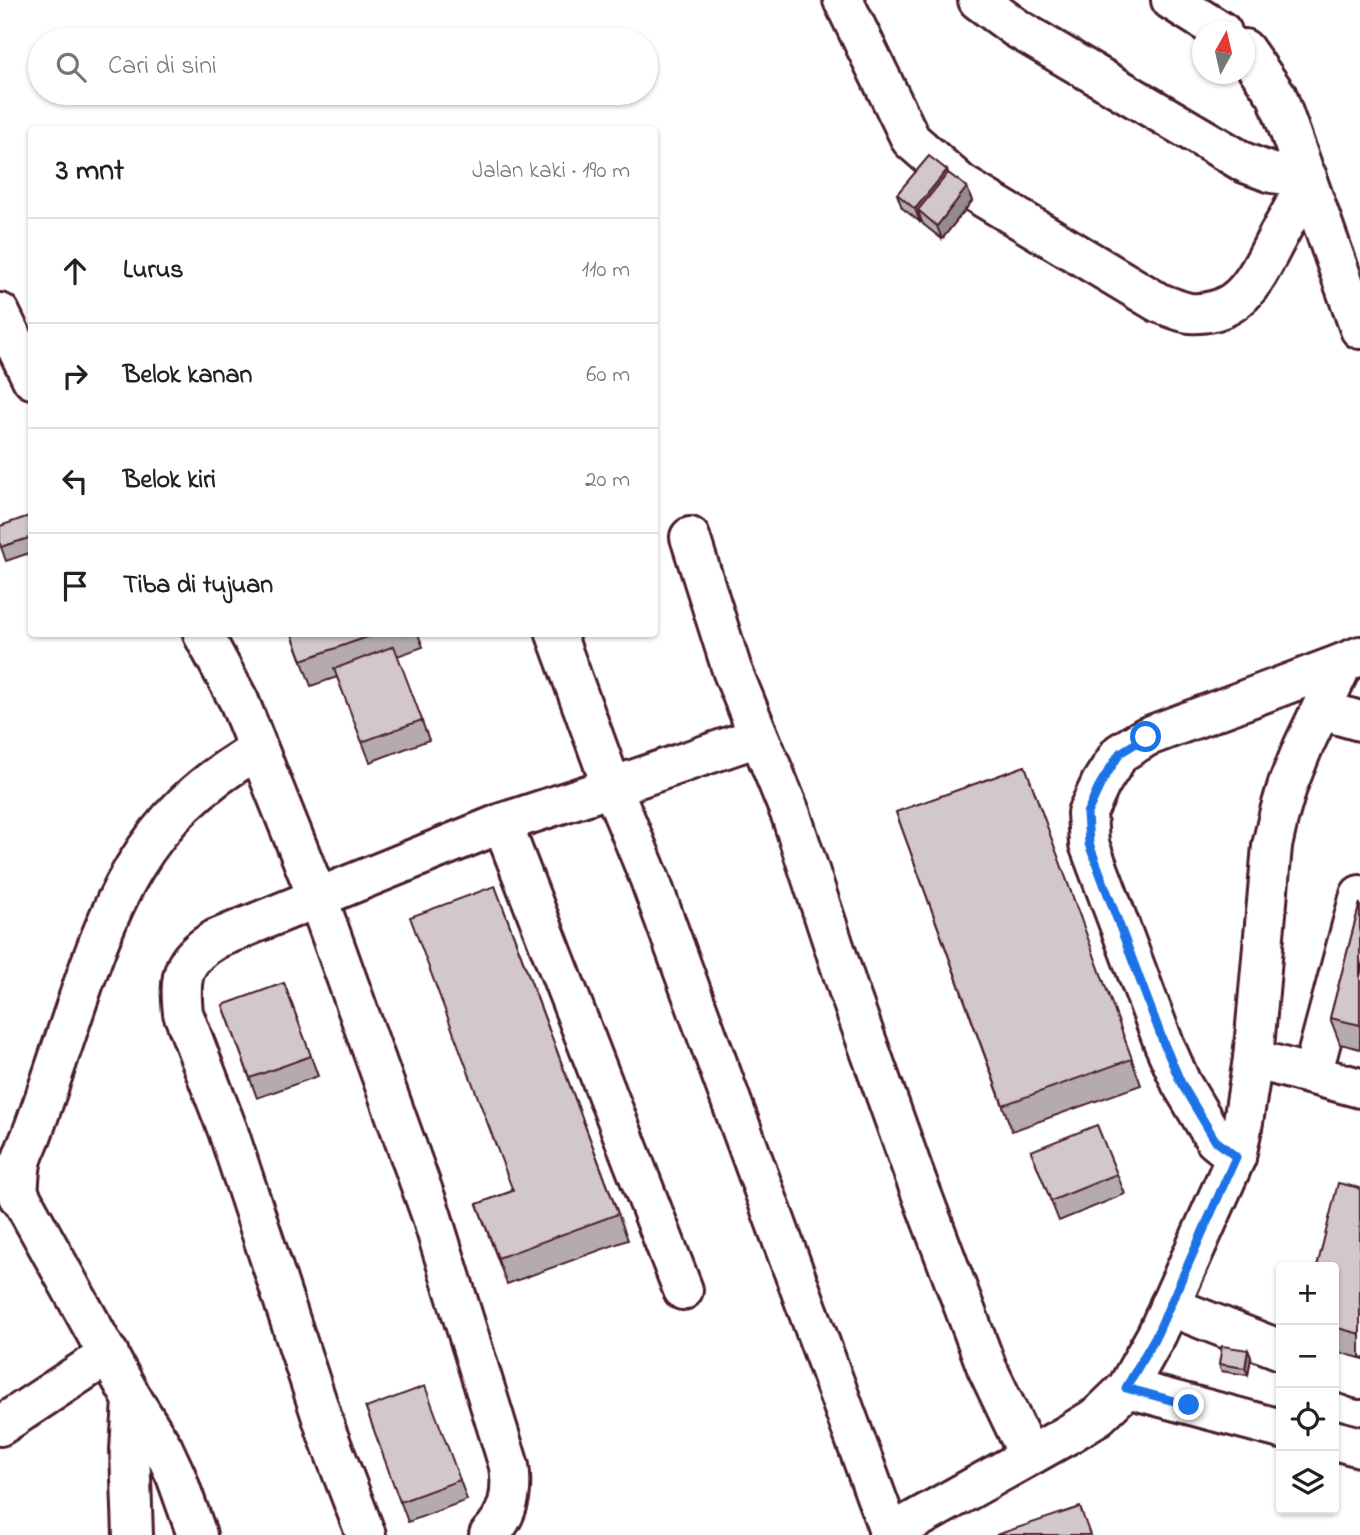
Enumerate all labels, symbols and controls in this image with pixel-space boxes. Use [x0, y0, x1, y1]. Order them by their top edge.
north arrow [1192, 21, 1255, 84]
search box [28, 28, 658, 105]
icon: search [52, 48, 90, 86]
text: Cari di sini [108, 48, 217, 86]
text: 3 mnt [56, 150, 124, 194]
text: Jalan kaki · 190 m [472, 155, 630, 188]
icon: ahead [56, 252, 94, 290]
text: Lurus [123, 252, 184, 290]
text: 110 m [582, 254, 630, 287]
icon: right [56, 357, 94, 395]
text: Belok kanan [123, 357, 252, 395]
text: 60 m [586, 359, 630, 392]
icon: left [56, 462, 94, 500]
text: Belok kiri [123, 462, 216, 500]
text: 20 m [585, 464, 630, 497]
icon: arrive [56, 567, 94, 605]
text: Tiba di tujuan [123, 567, 273, 605]
route start [1130, 721, 1161, 752]
map controls [1276, 1262, 1339, 1514]
button: + [1276, 1262, 1339, 1325]
button: − [1276, 1325, 1339, 1388]
button: locate [1276, 1388, 1339, 1451]
route end [1173, 1389, 1204, 1420]
button: layers [1276, 1451, 1339, 1514]

